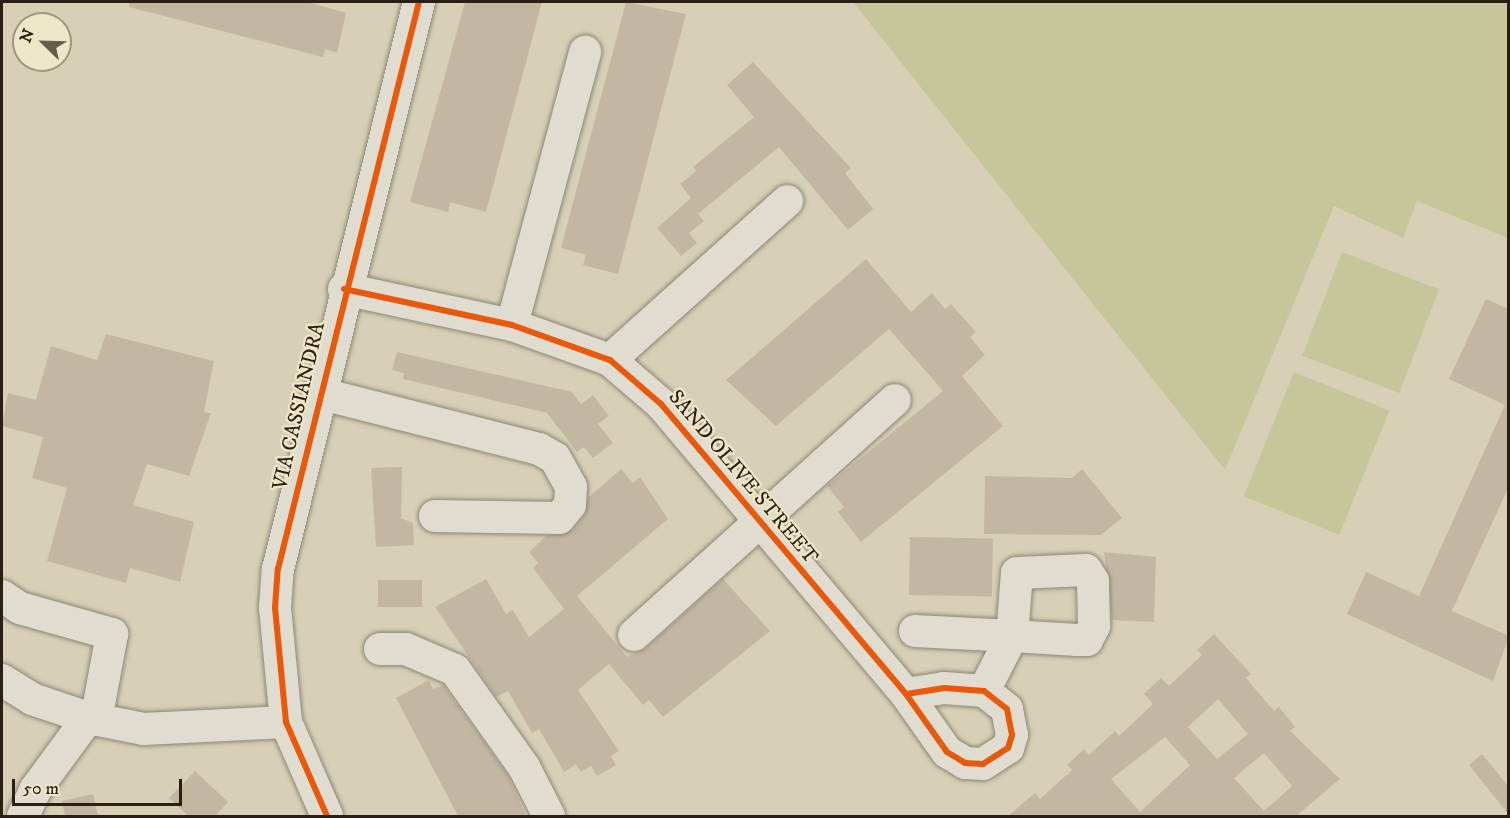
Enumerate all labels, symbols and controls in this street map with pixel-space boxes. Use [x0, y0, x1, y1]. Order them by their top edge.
north arrow [12, 12, 72, 72]
text: N [15, 26, 39, 46]
street label: VIA CASSIANDRA [267, 320, 331, 492]
street label: SAND OLIVE STREET [663, 385, 823, 569]
scale bar [15, 767, 184, 805]
text: 50 m [23, 778, 59, 800]

